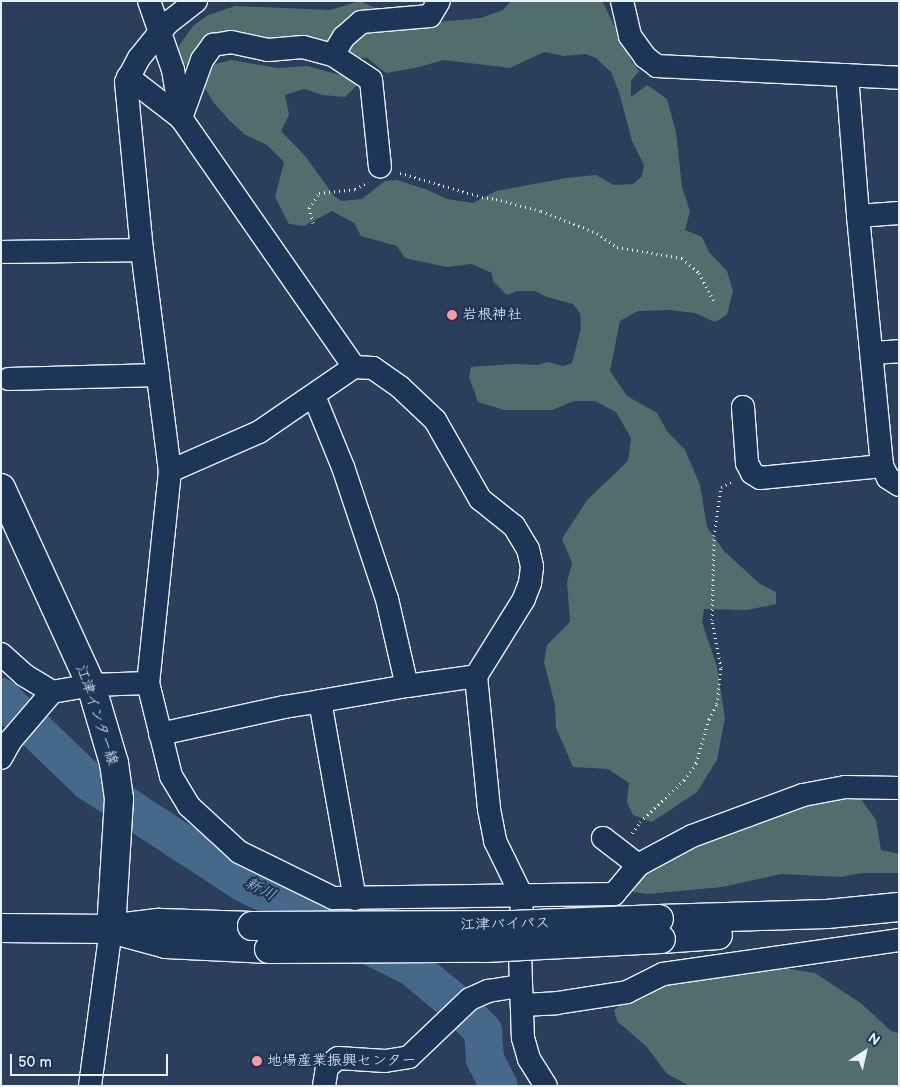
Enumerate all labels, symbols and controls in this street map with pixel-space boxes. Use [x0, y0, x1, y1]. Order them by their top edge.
place label: 岩根神社 [462, 306, 522, 324]
marker: 岩根神社 [446, 309, 458, 321]
street label: 江津インター線 [72, 662, 122, 768]
water label: 新川 [241, 874, 279, 906]
street label: 江津バイパス [460, 914, 550, 934]
north arrow [840, 1027, 890, 1077]
text: N [865, 1029, 883, 1049]
scale bar [12, 1044, 170, 1076]
place label: 地場産業振興センター [267, 1052, 417, 1070]
text: 50 m [18, 1053, 52, 1072]
marker: 地場産業振興センター [251, 1055, 263, 1067]

